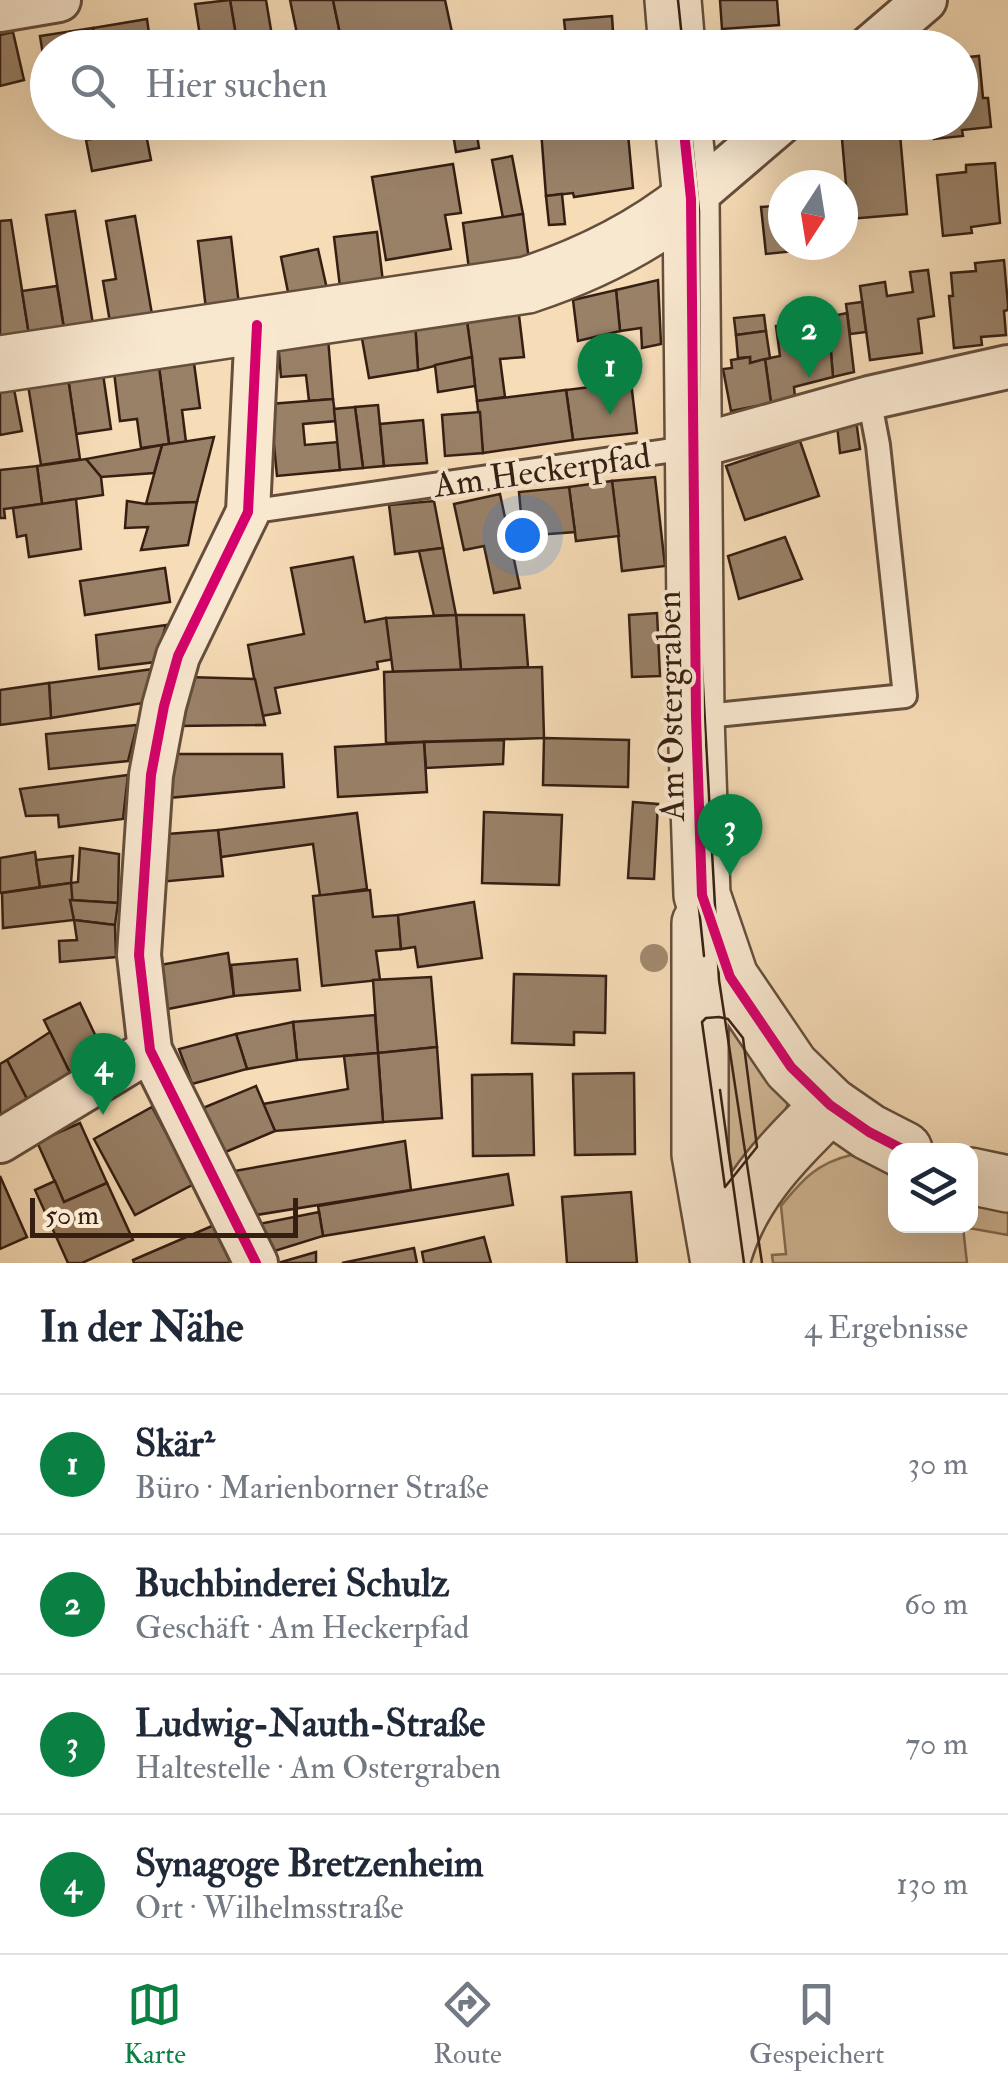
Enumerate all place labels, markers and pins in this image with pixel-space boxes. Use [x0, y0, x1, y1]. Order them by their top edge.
pin: 2 [776, 296, 842, 378]
pin: 1 [578, 332, 642, 415]
pin: 3 [698, 794, 762, 876]
pin: 4 [70, 1032, 136, 1115]

